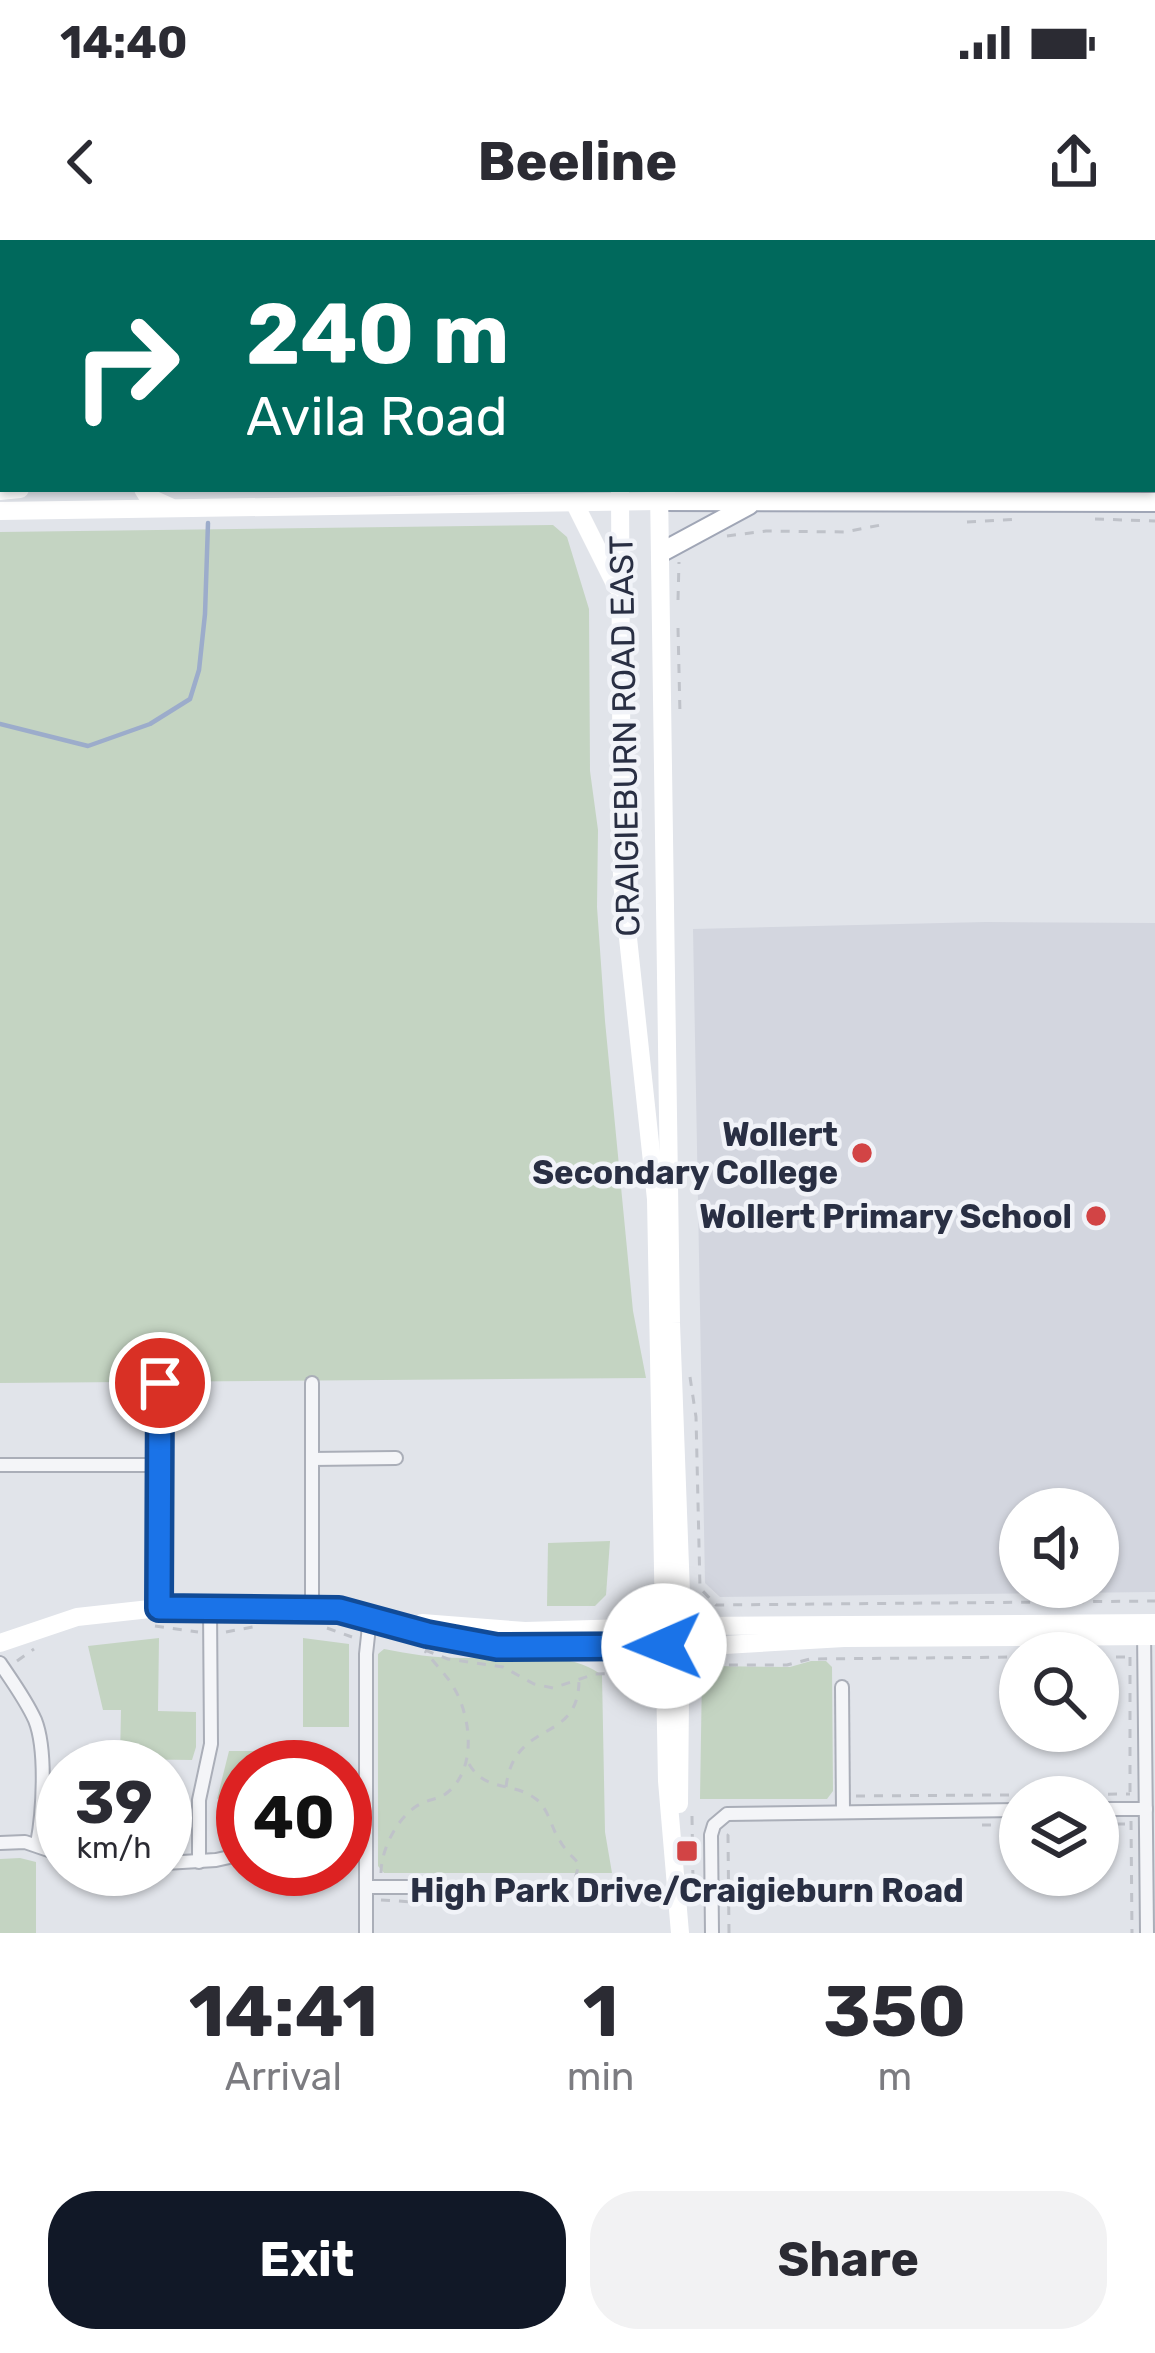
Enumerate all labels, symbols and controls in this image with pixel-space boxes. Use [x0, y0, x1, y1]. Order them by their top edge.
text: 14:40 [60, 16, 188, 69]
icon: back [48, 129, 114, 195]
icon: share [1041, 129, 1107, 195]
text: Beeline [478, 130, 677, 194]
text: 240 m [246, 284, 510, 384]
icon: right [48, 288, 204, 444]
text: Avila Road [246, 385, 508, 449]
street label: CRAIGIEBURN ROAD EAST [601, 535, 648, 937]
place label: Wollert Secondary College [532, 1115, 838, 1192]
marker: Wollert Secondary College [849, 1140, 875, 1166]
place label: Wollert Primary School [699, 1197, 1072, 1236]
marker: Wollert Primary School [1083, 1203, 1109, 1229]
pin [109, 1332, 211, 1434]
icon: arrive [127, 1350, 193, 1416]
map controls [999, 1488, 1119, 1896]
button: sound [999, 1488, 1119, 1608]
position arrow [601, 1583, 727, 1709]
button: search [999, 1632, 1119, 1752]
speed limit sign: 40 [216, 1740, 372, 1896]
text: 39 [75, 1767, 153, 1838]
button: layers [999, 1776, 1119, 1896]
text: km/h [77, 1830, 151, 1866]
marker: High Park Drive/Craigieburn Road [674, 1838, 700, 1864]
place label: High Park Drive/Craigieburn Road [410, 1871, 964, 1910]
text: 14:41 [189, 1969, 378, 2054]
text: 1 [583, 1969, 618, 2054]
text: 350 [823, 1969, 966, 2054]
text: Arrival [225, 2054, 342, 2100]
text: min [567, 2054, 634, 2100]
text: m [877, 2054, 912, 2100]
button: Exit [48, 2191, 566, 2329]
button: Share [590, 2191, 1107, 2329]

